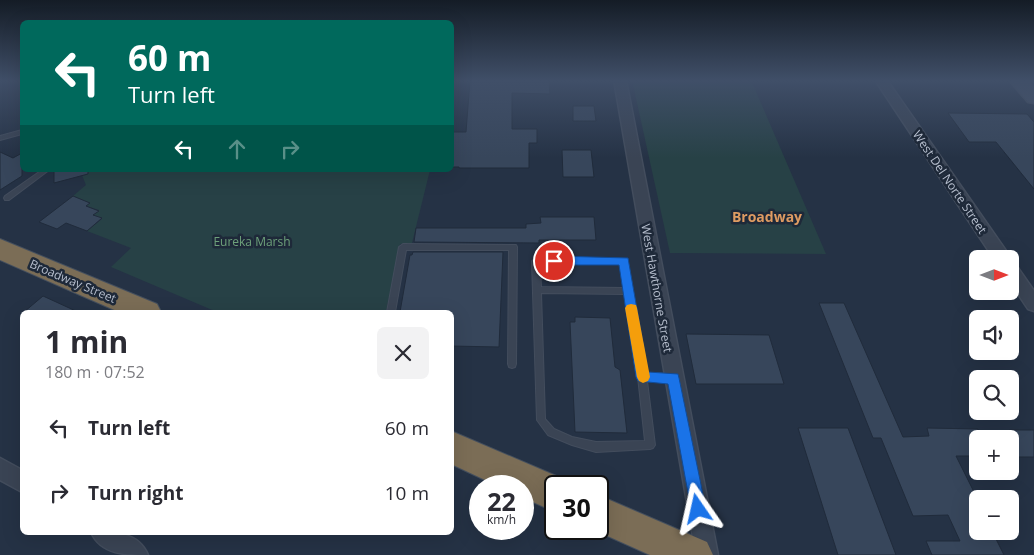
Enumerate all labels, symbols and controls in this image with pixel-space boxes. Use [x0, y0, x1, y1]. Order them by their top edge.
text: 60 m [128, 34, 211, 81]
icon: left [45, 40, 110, 105]
text: Turn left [128, 79, 215, 109]
street label: West Del Norte Street [909, 127, 991, 237]
icon: left [170, 135, 198, 163]
icon: ahead [223, 135, 251, 163]
icon: right [276, 135, 304, 163]
district label: Broadway [732, 207, 802, 226]
street label: West Hawthorne Street [637, 222, 677, 354]
park label: Eureka Marsh [213, 233, 291, 250]
pin [533, 240, 575, 282]
icon: arrive [540, 247, 568, 275]
north arrow [969, 250, 1019, 300]
map controls [969, 250, 1019, 540]
street label: Broadway Street [27, 255, 119, 307]
button: sound [969, 310, 1019, 360]
text: 1 min [45, 321, 128, 362]
button: close [377, 327, 429, 379]
text: 180 m · 07:52 [45, 361, 145, 383]
button: search [969, 370, 1019, 420]
icon: left [45, 414, 73, 442]
text: Turn left [88, 415, 170, 441]
text: 60 m [385, 415, 429, 441]
button: + [969, 430, 1019, 480]
speed limit sign: 30 [544, 475, 609, 540]
icon: right [45, 479, 73, 507]
text: Turn right [88, 480, 183, 506]
text: 10 m [385, 480, 429, 506]
position arrow [671, 482, 723, 534]
text: 22 [487, 484, 516, 518]
button: − [969, 490, 1019, 540]
text: km/h [487, 511, 516, 528]

